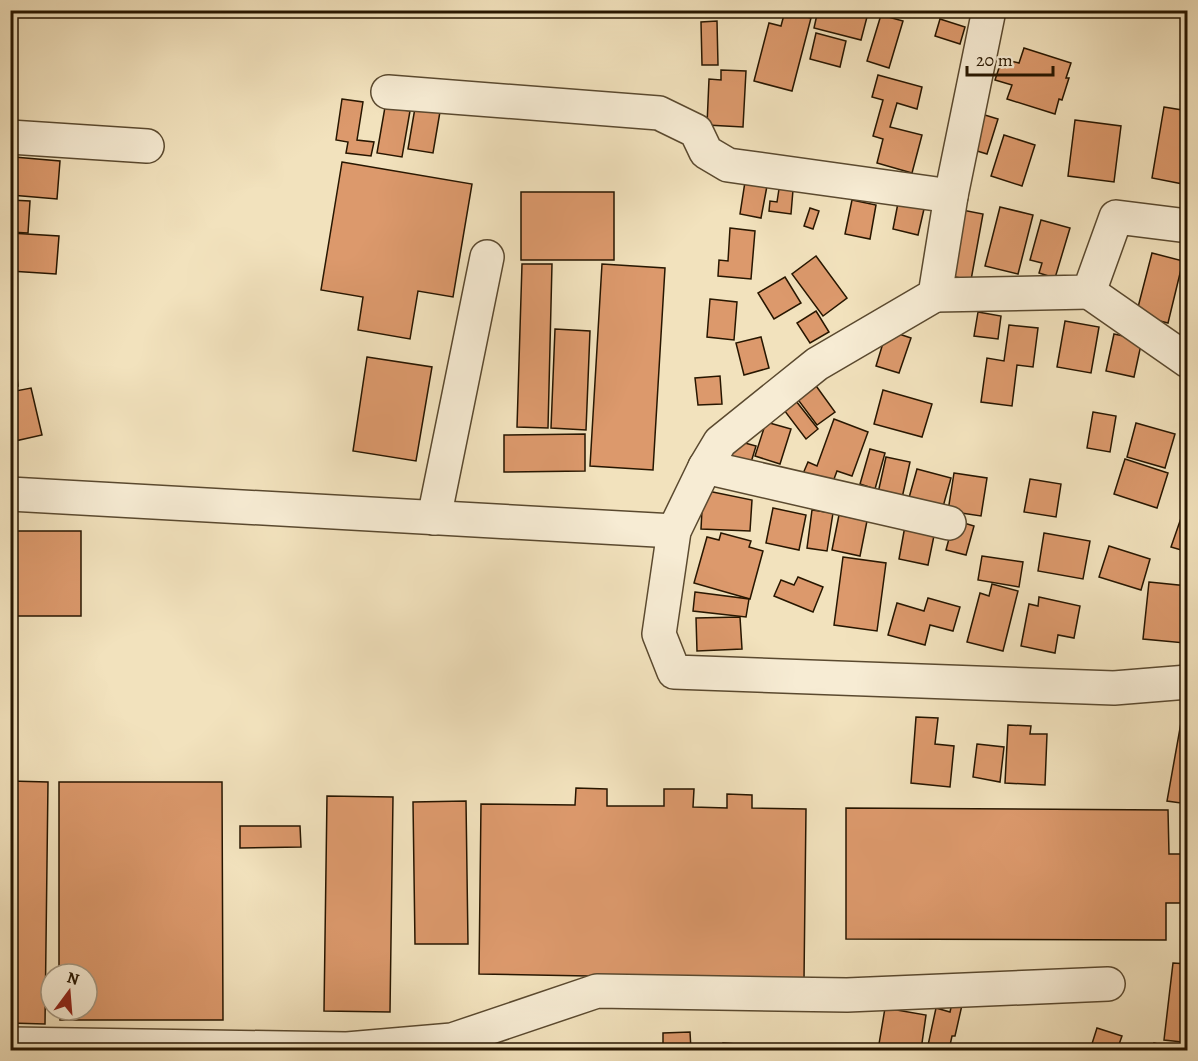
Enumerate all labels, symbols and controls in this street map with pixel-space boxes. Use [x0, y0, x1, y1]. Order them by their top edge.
scale bar [967, 39, 1052, 77]
text: 20 m [976, 48, 1013, 72]
north arrow [39, 962, 99, 1022]
text: N [64, 966, 82, 991]

